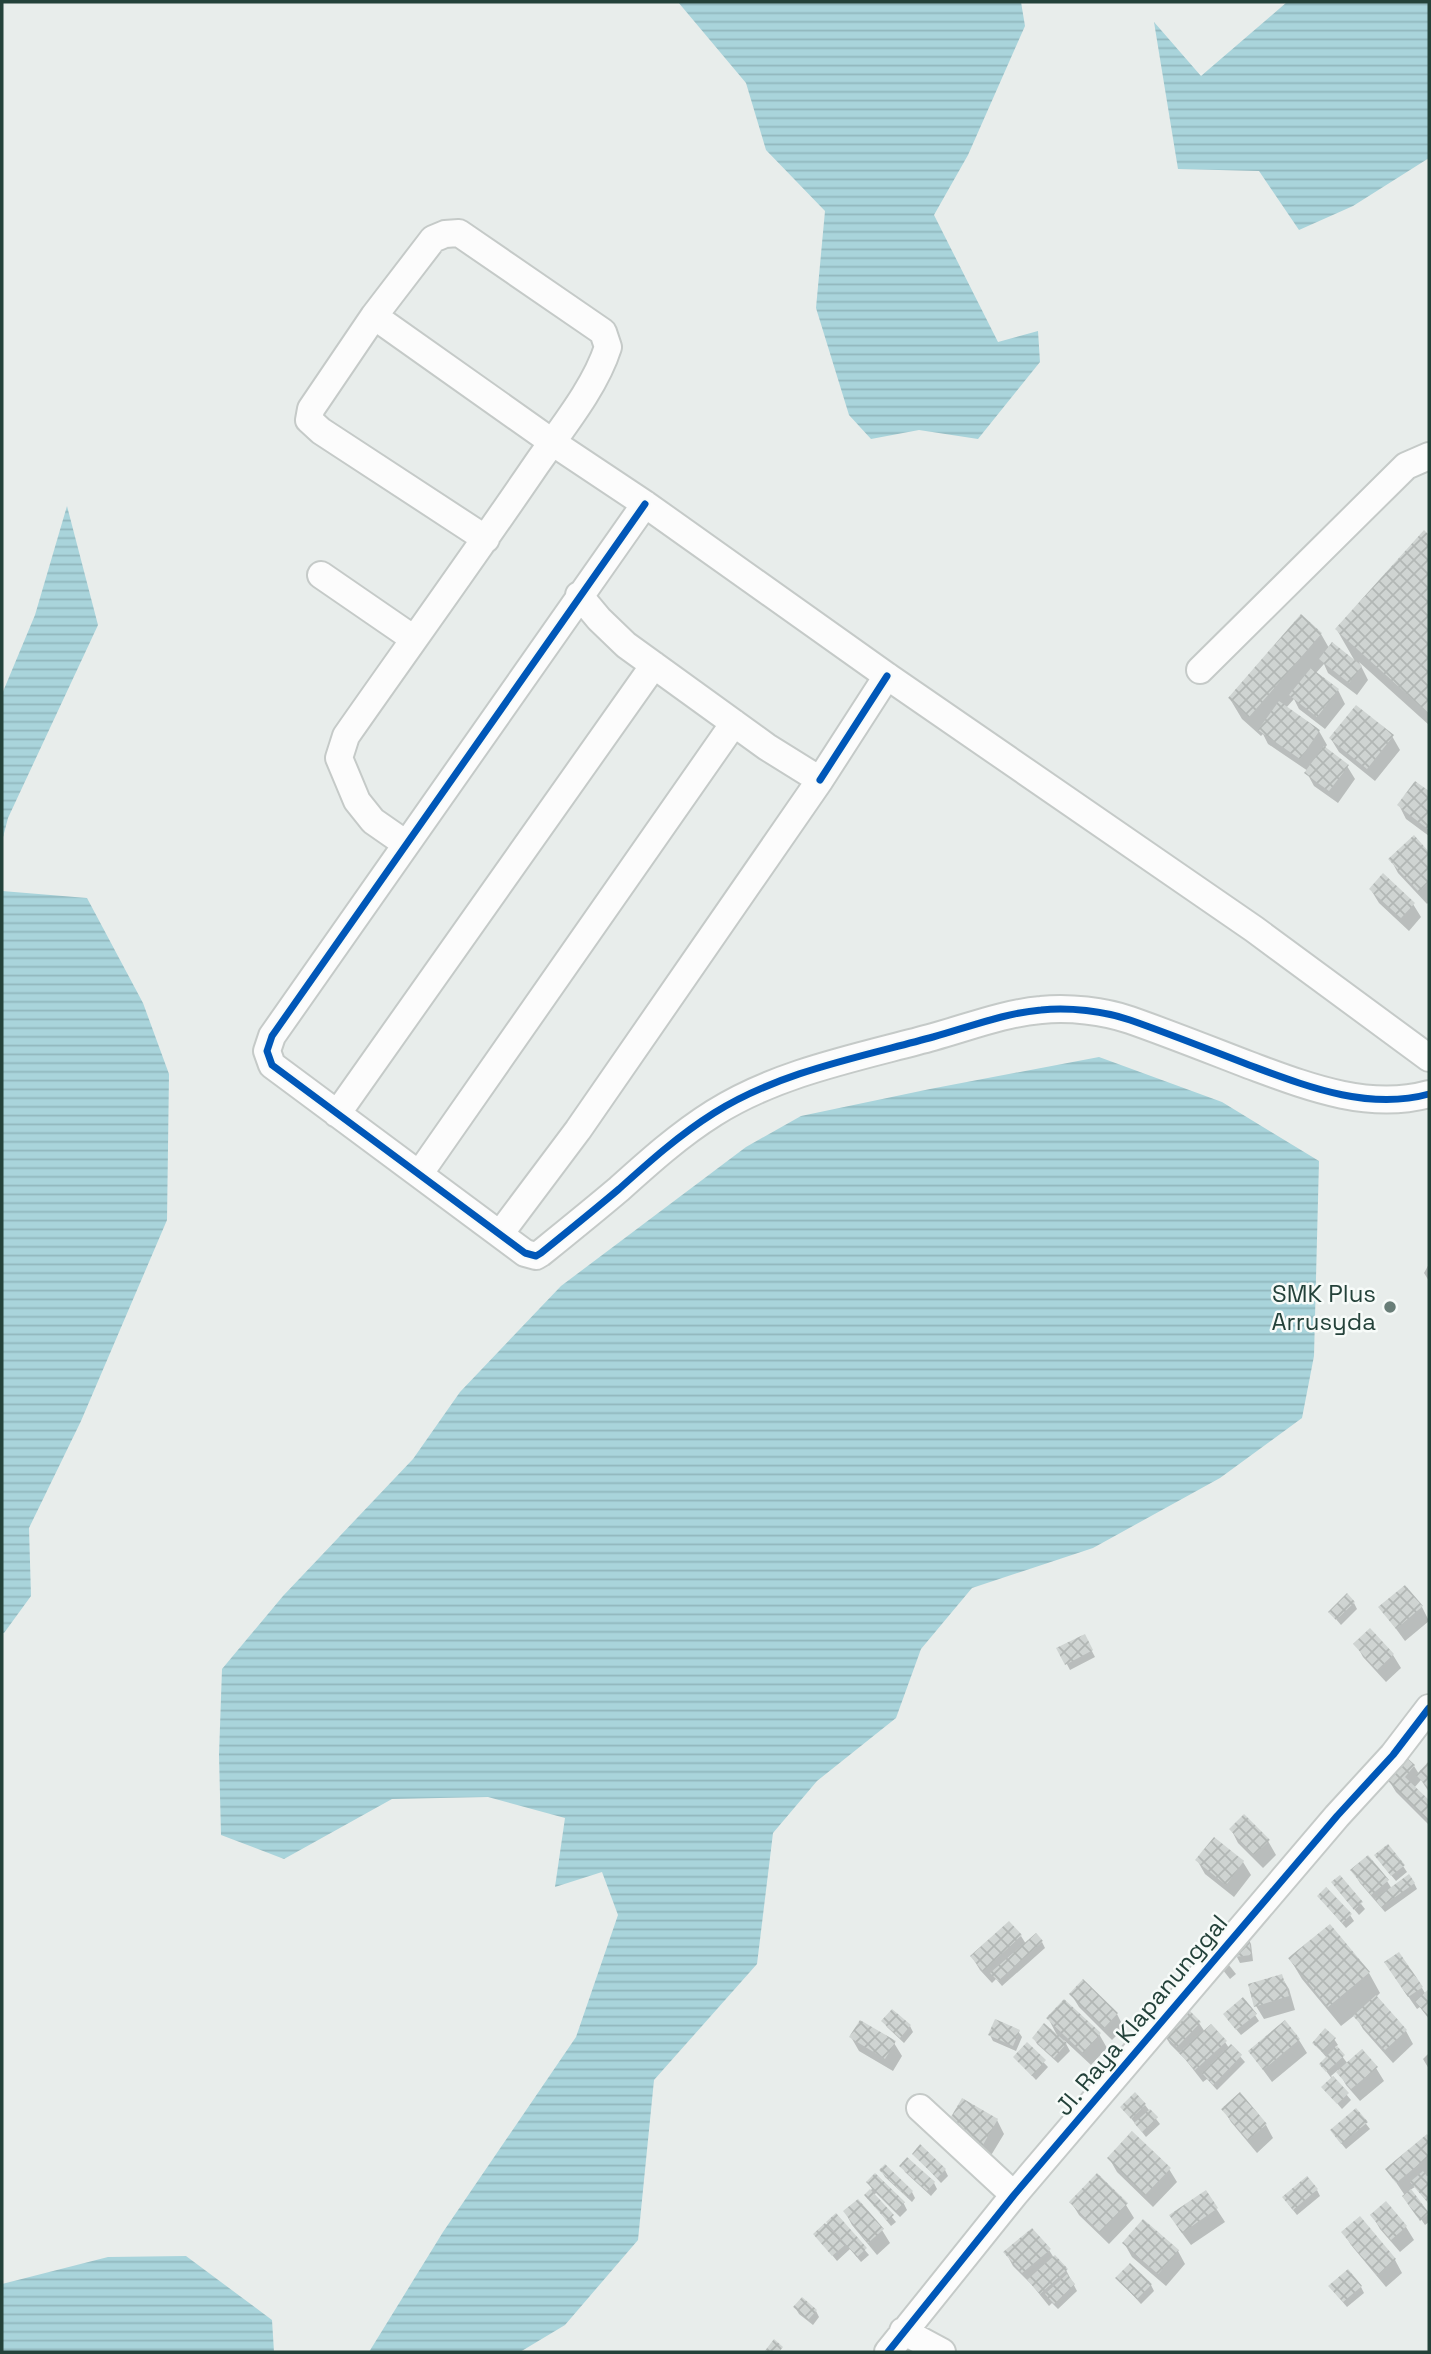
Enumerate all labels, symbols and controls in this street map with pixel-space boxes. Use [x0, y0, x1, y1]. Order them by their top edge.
place label: SMK Plus Arrusyda [1272, 1278, 1376, 1337]
marker: SMK Plus Arrusyda [1382, 1299, 1398, 1315]
street label: Jl. Raya Klapanunggal [1048, 1908, 1234, 2122]

